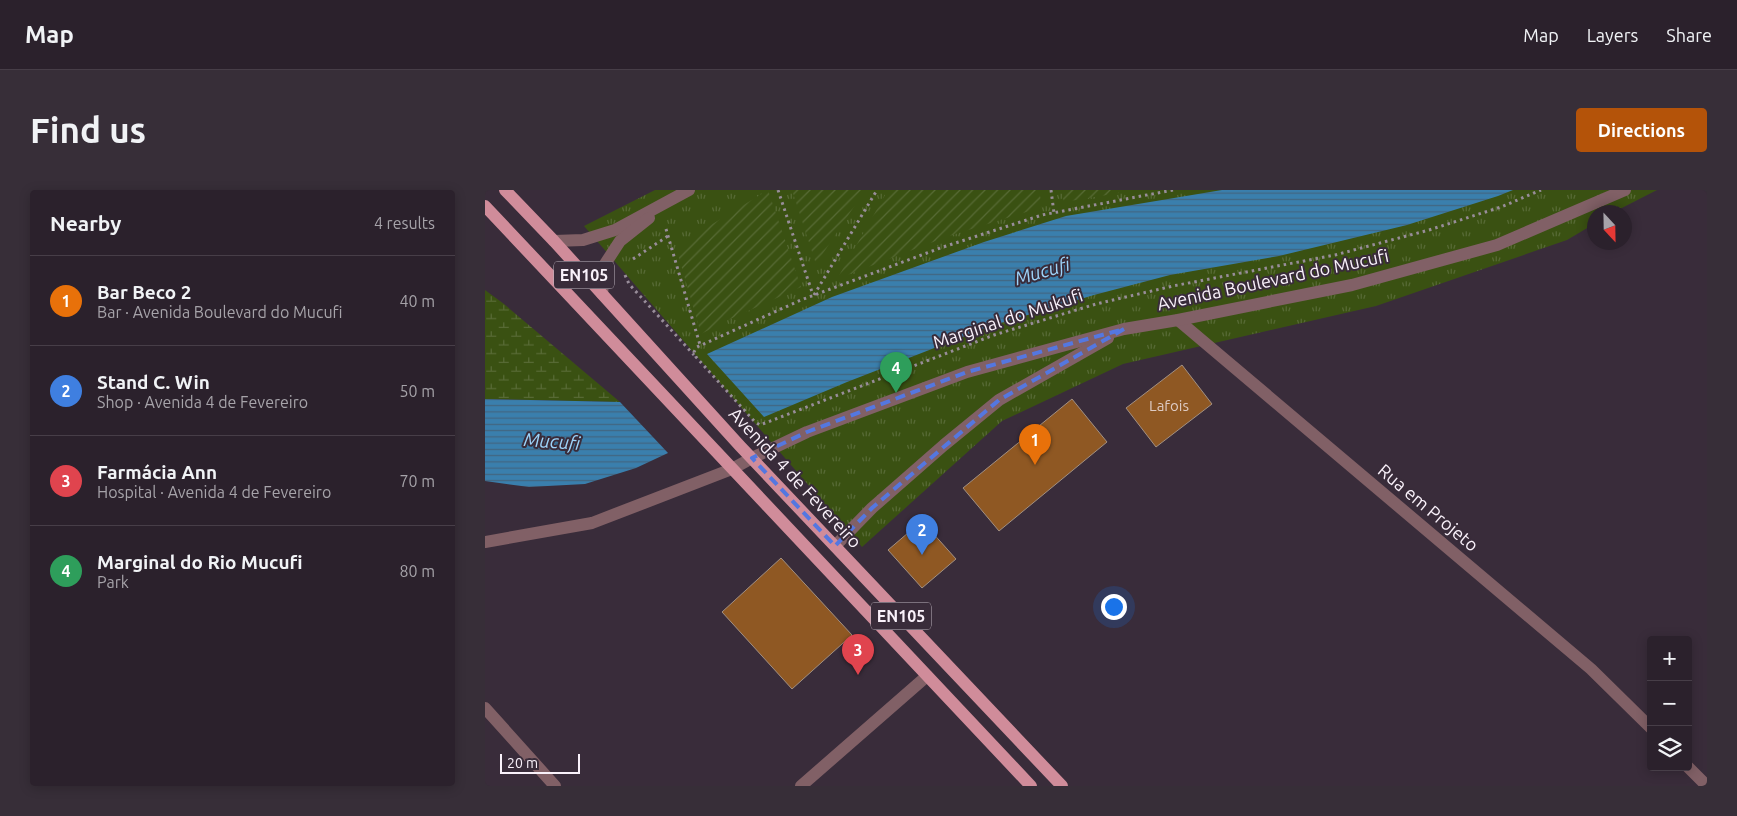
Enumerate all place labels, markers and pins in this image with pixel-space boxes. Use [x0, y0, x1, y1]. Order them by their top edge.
pin: 4 [880, 352, 912, 393]
pin: 1 [1019, 424, 1051, 465]
pin: 2 [906, 514, 938, 555]
pin: 3 [842, 634, 874, 675]

